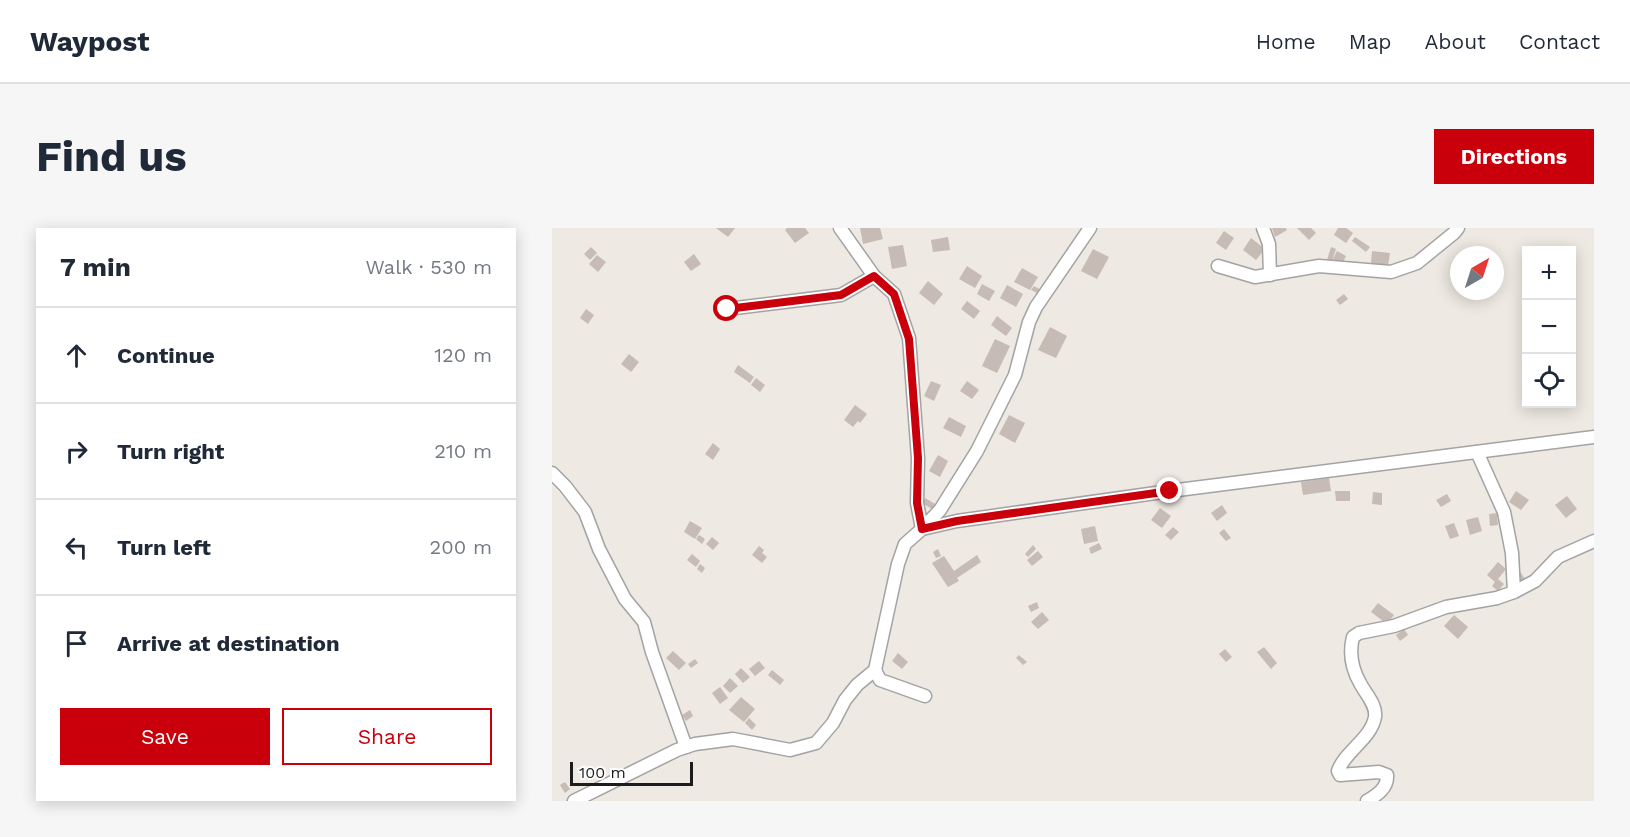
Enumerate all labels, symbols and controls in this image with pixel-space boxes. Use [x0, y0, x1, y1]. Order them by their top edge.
text: Waypost [30, 25, 149, 58]
text: Home [1256, 29, 1316, 54]
text: Map [1349, 29, 1392, 54]
text: About [1425, 29, 1486, 54]
text: Contact [1519, 29, 1600, 54]
button: Directions [1434, 129, 1594, 184]
text: Find us [36, 132, 187, 181]
north arrow [1450, 246, 1504, 300]
map controls [1522, 246, 1576, 408]
button: + [1522, 246, 1576, 300]
text: 7 min [60, 252, 131, 282]
text: Walk · 530 m [365, 255, 492, 279]
route start [713, 295, 739, 321]
button: − [1522, 300, 1576, 354]
icon: ahead [60, 339, 93, 372]
text: Continue [117, 343, 215, 368]
text: 120 m [434, 343, 492, 367]
button: locate [1522, 354, 1576, 408]
icon: right [60, 435, 93, 468]
text: Turn right [117, 439, 224, 464]
text: 210 m [434, 439, 492, 463]
route end [1156, 477, 1182, 503]
icon: left [60, 531, 93, 564]
text: Turn left [117, 535, 211, 560]
text: 200 m [430, 535, 492, 559]
icon: arrive [60, 627, 93, 660]
text: Arrive at destination [117, 631, 340, 656]
button: Save [60, 708, 270, 765]
button: Share [282, 708, 492, 765]
scale bar [570, 759, 693, 786]
text: 100 m [579, 763, 626, 782]

